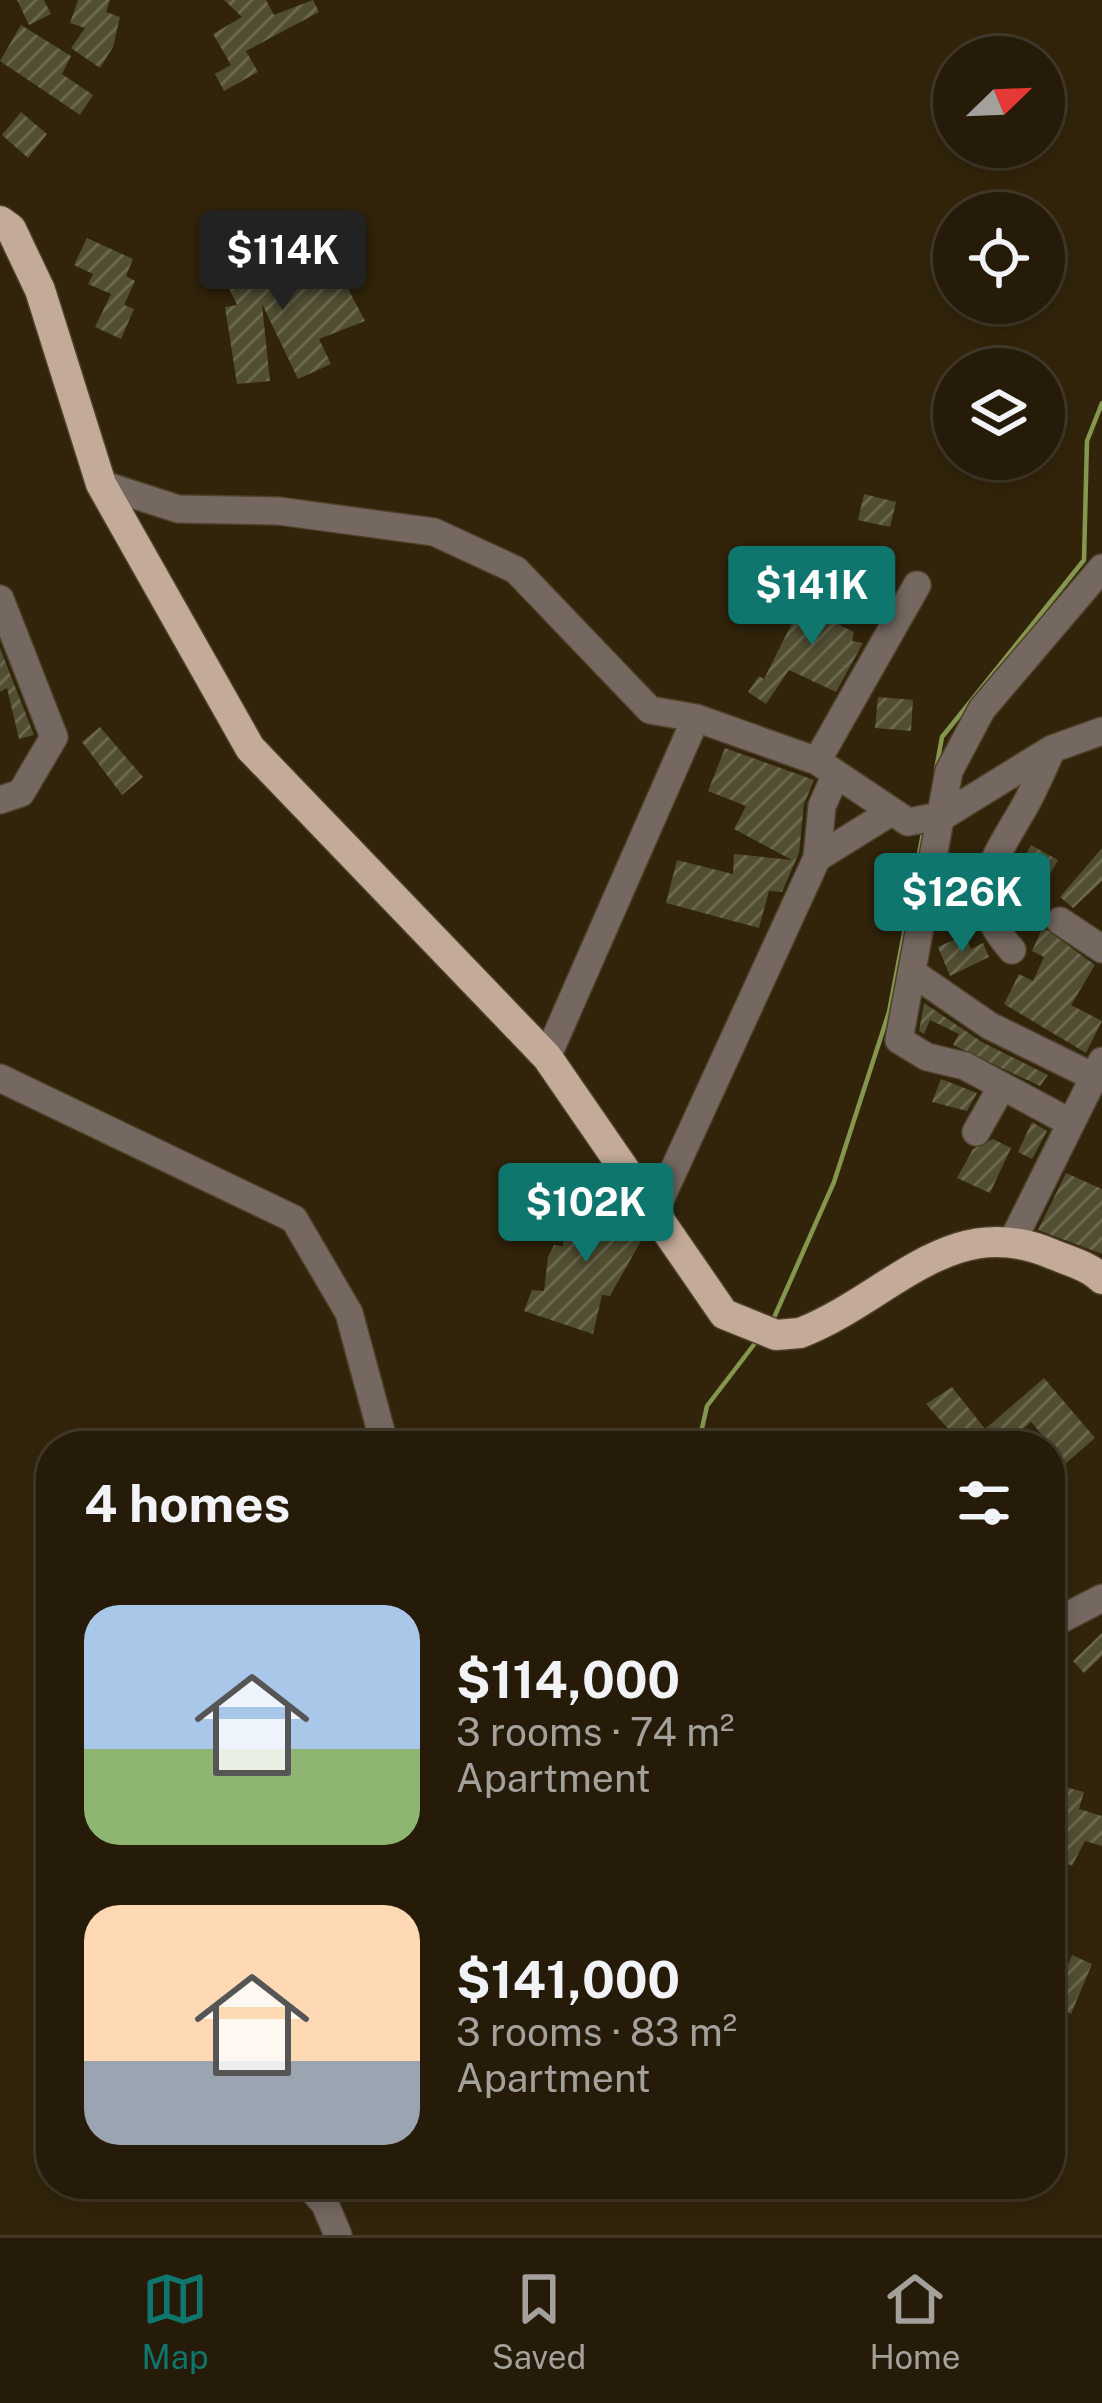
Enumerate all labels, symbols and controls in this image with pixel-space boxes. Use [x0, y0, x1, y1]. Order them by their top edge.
north arrow [933, 36, 1065, 168]
map controls [933, 36, 1065, 480]
button: locate [933, 192, 1065, 324]
pin: $114K [199, 211, 367, 313]
text: $114K [226, 227, 340, 273]
button: layers [933, 348, 1065, 480]
pin: $141K [728, 546, 896, 648]
text: $141K [755, 562, 869, 608]
pin: $126K [878, 853, 1046, 955]
text: $126K [901, 869, 1023, 915]
pin: $102K [502, 1163, 670, 1265]
text: $102K [525, 1179, 647, 1225]
icon: filters [951, 1470, 1017, 1536]
text: 4 homes [84, 1474, 290, 1533]
text: $114,000 [456, 1650, 680, 1709]
icon: home [180, 1653, 324, 1797]
text: 3 rooms · 74 m² [456, 1709, 734, 1755]
text: Apartment [456, 1755, 651, 1801]
text: $141,000 [456, 1950, 680, 2009]
icon: home [180, 1953, 324, 2097]
text: 3 rooms · 83 m² [456, 2009, 737, 2055]
text: Apartment [456, 2055, 651, 2101]
tab: Map [142, 2266, 209, 2376]
tab: Saved [492, 2266, 586, 2376]
tab: Home [869, 2266, 960, 2376]

